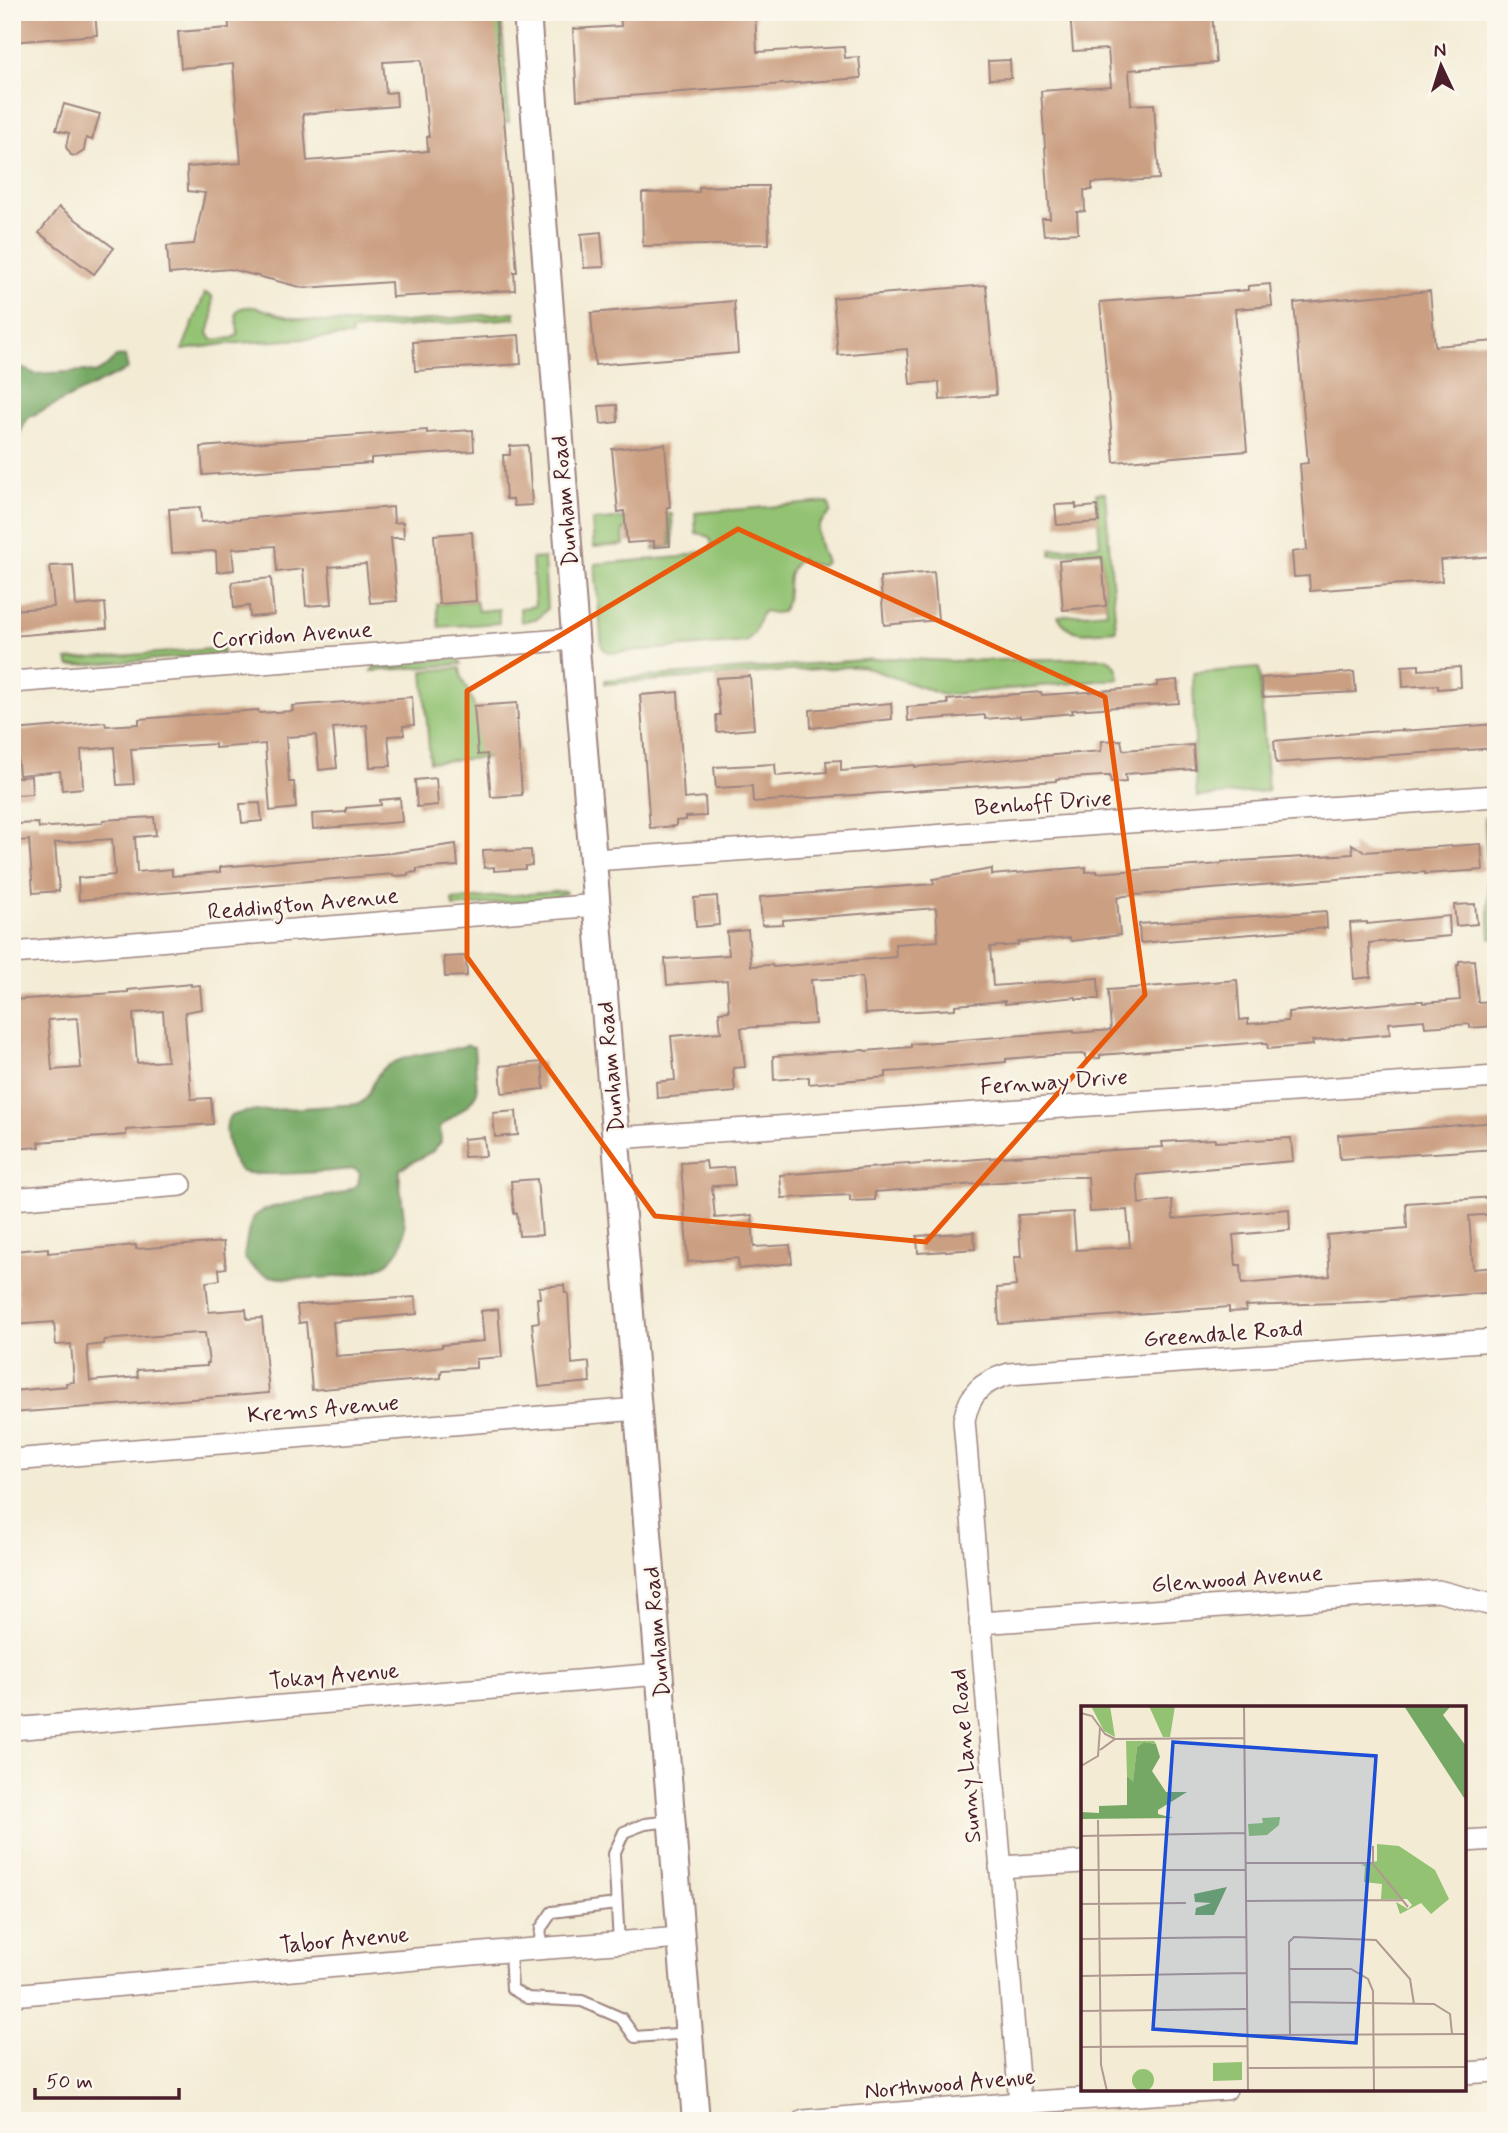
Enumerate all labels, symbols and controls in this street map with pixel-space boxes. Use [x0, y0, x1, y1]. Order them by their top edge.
north arrow [1406, 32, 1476, 102]
text: N [1433, 38, 1447, 63]
street label: Dunham Road [545, 434, 587, 568]
street label: Corridon Avenue [211, 615, 373, 657]
street label: Benhoff Drive [973, 784, 1113, 824]
street label: Reddington Avenue [207, 882, 400, 930]
street label: Dunham Road [591, 1000, 633, 1134]
street label: Fernway Drive [979, 1063, 1129, 1103]
street label: Greendale Road [1142, 1314, 1304, 1356]
street label: Krems Avenue [246, 1388, 400, 1432]
street label: Glenwood Avenue [1150, 1559, 1324, 1601]
street label: Dunham Road [637, 1565, 679, 1699]
street label: Tokay Avenue [268, 1656, 400, 1698]
street label: Sunny Lane Road [944, 1667, 990, 1844]
inset map [1081, 1706, 1466, 2091]
street label: Tabor Avenue [278, 1920, 410, 1962]
scale bar [35, 2056, 178, 2100]
street label: Northwood Avenue [863, 2063, 1037, 2107]
text: 50 m [46, 2068, 93, 2096]

